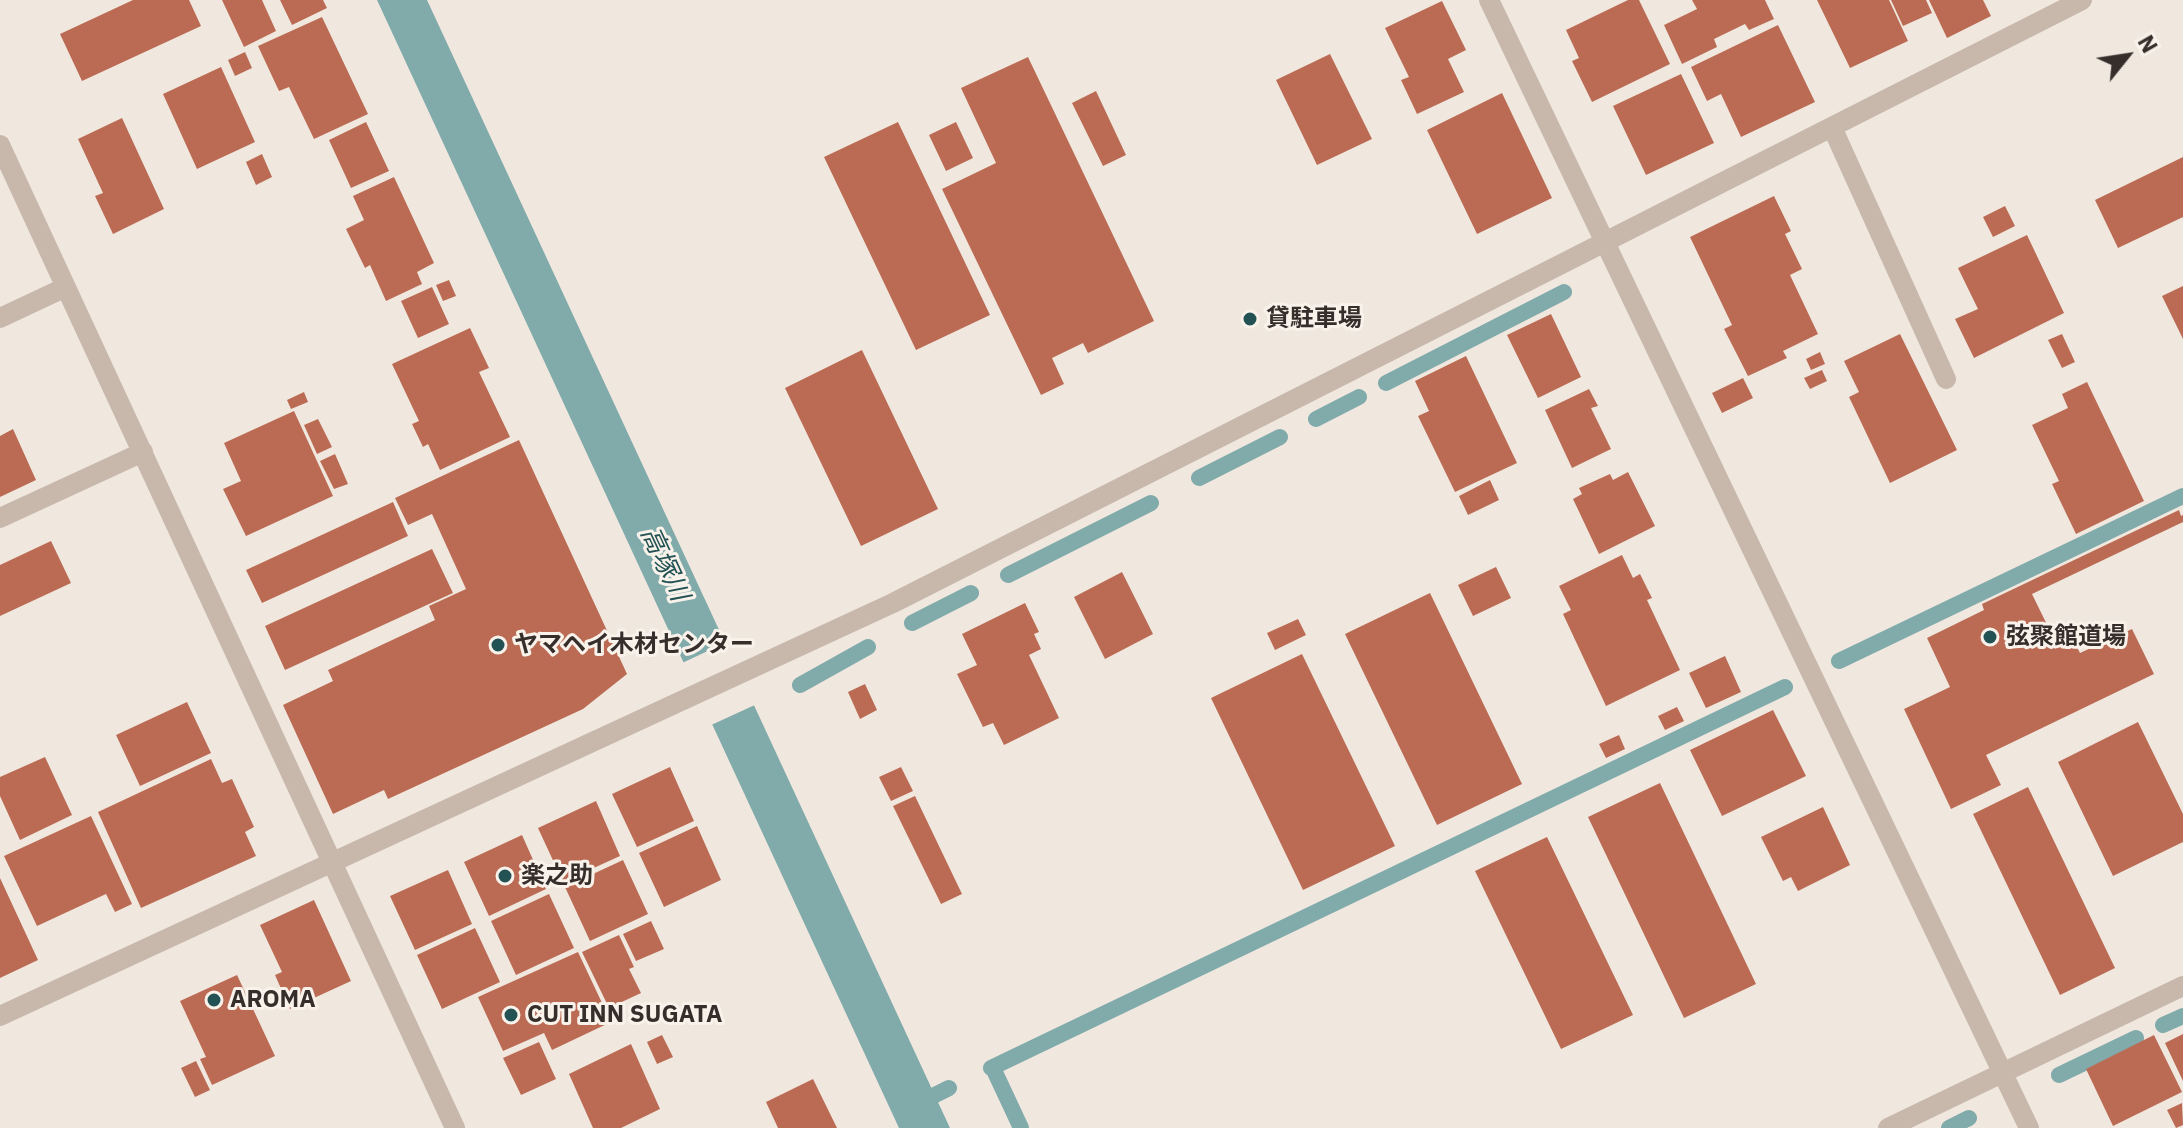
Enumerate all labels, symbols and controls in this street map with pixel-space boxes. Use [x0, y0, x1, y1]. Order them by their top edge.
north arrow [2087, 16, 2167, 96]
text: N [2132, 30, 2165, 58]
place label: 貸駐車場 [1266, 305, 1362, 333]
marker: 貸駐車場 [1241, 310, 1259, 328]
water label: 高塚川 [633, 522, 695, 606]
place label: 弦聚館道場 [2006, 623, 2126, 651]
marker: 弦聚館道場 [1981, 628, 1999, 646]
place label: ヤマヘイ木材センター [514, 631, 754, 659]
marker: ヤマヘイ木材センター [489, 636, 507, 654]
place label: 楽之助 [521, 862, 593, 890]
marker: 楽之助 [496, 867, 514, 885]
place label: AROMA [230, 986, 316, 1014]
marker: AROMA [205, 991, 223, 1009]
place label: CUT INN SUGATA [527, 1001, 722, 1029]
marker: CUT INN SUGATA [502, 1006, 520, 1024]

